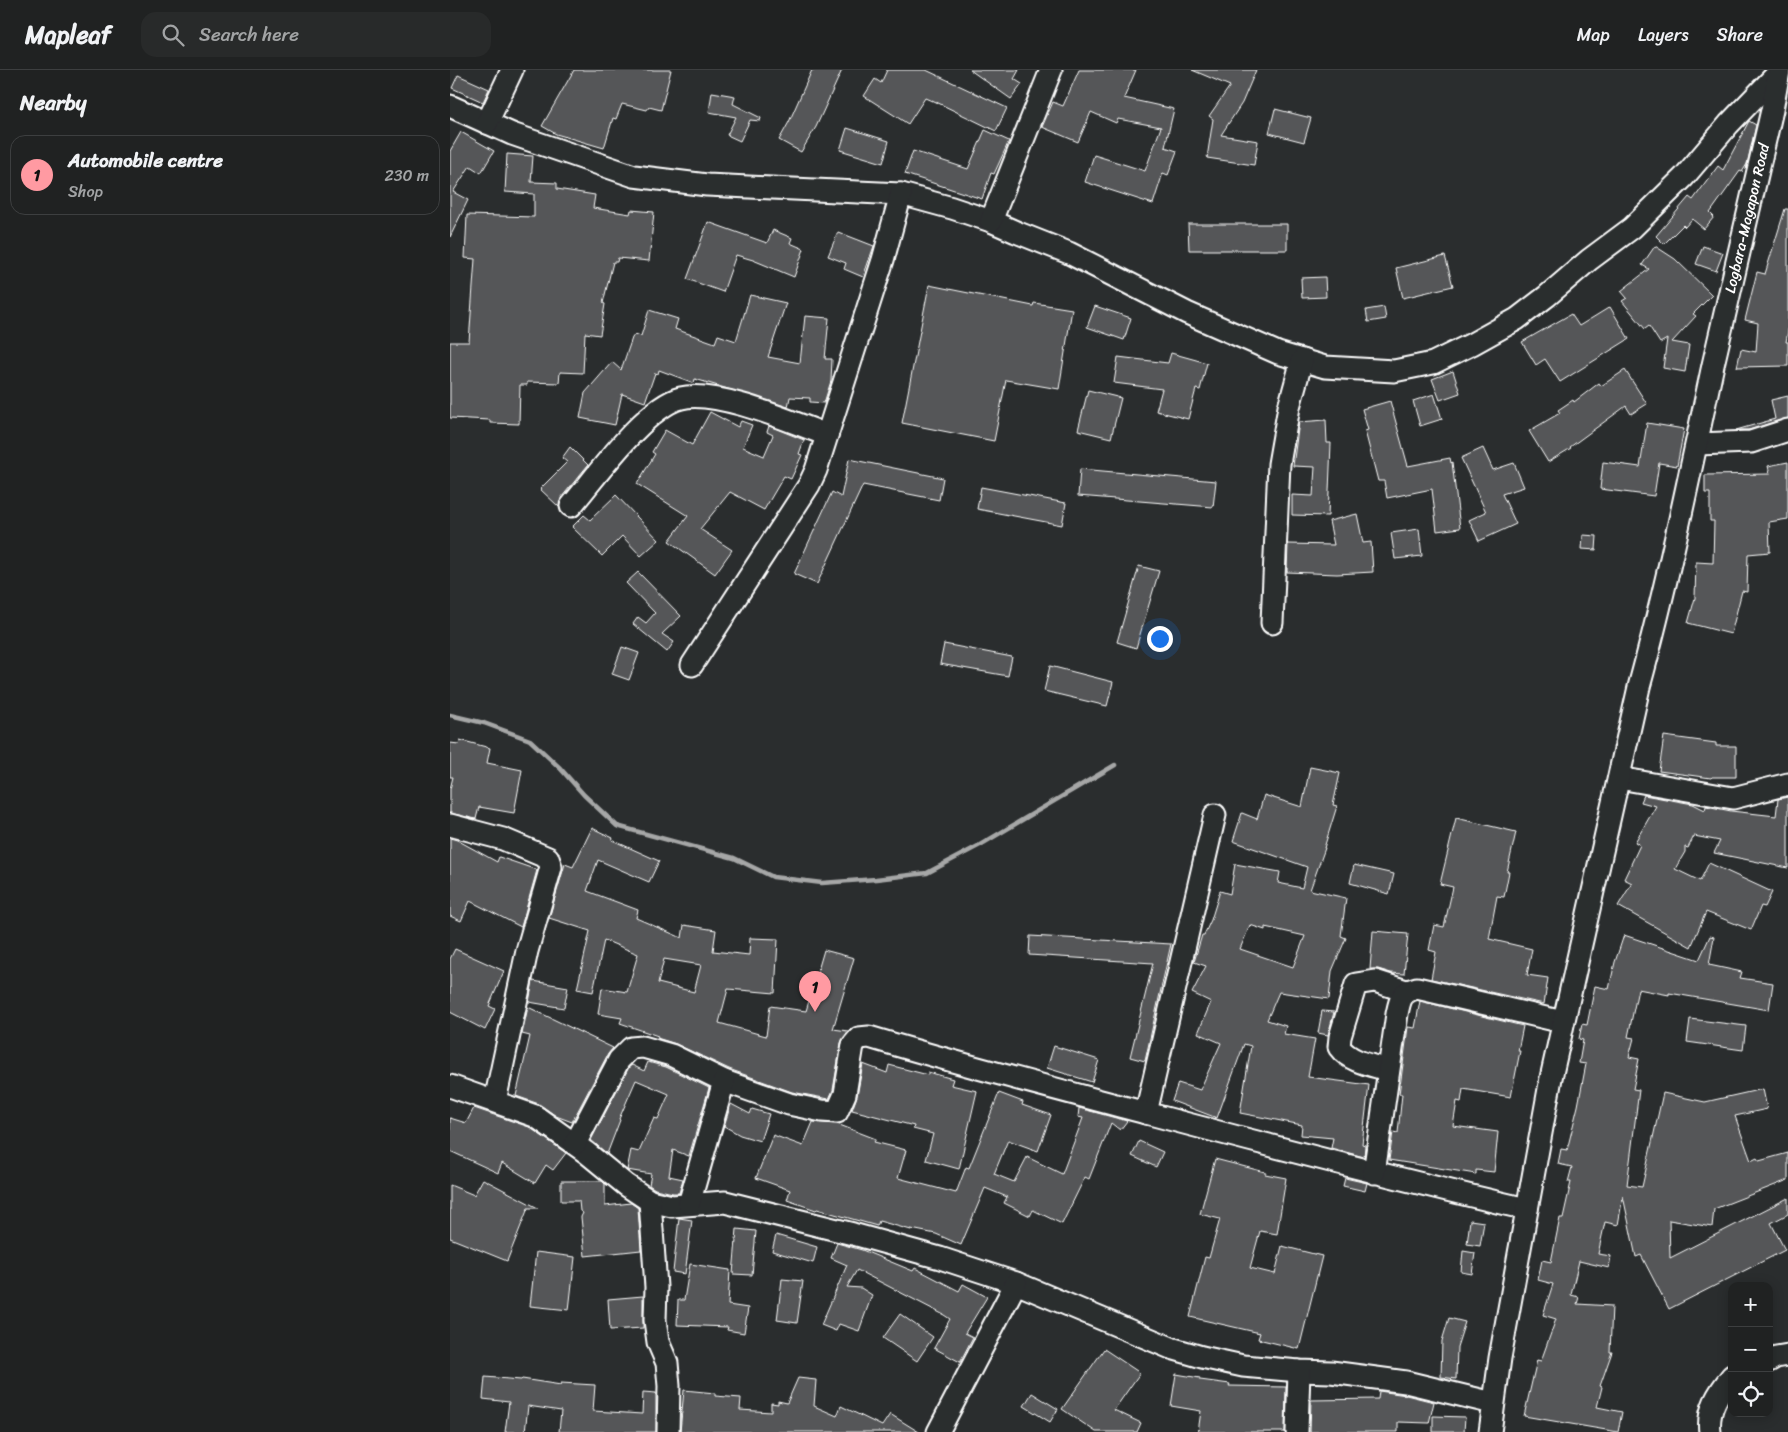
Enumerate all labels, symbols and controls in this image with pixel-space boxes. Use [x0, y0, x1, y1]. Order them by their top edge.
search box [141, 12, 491, 57]
text: Mapleaf [25, 14, 111, 56]
text: Search here [199, 18, 299, 51]
text: Map [1577, 19, 1610, 51]
text: Layers [1638, 19, 1689, 51]
text: Share [1717, 19, 1763, 51]
icon: search [159, 21, 187, 49]
text: Nearby [20, 84, 86, 122]
street label: Logbara-Magapon Road [1717, 140, 1777, 296]
text: Automobile centre [68, 144, 223, 177]
text: 1 [34, 161, 40, 190]
text: 230 m [384, 161, 429, 190]
text: Shop [68, 177, 103, 206]
your location [1147, 626, 1173, 652]
pin: 1 [799, 971, 831, 1012]
map controls [1728, 1282, 1773, 1417]
button: + [1728, 1282, 1773, 1327]
button: − [1728, 1327, 1773, 1372]
button: locate [1728, 1372, 1773, 1417]

